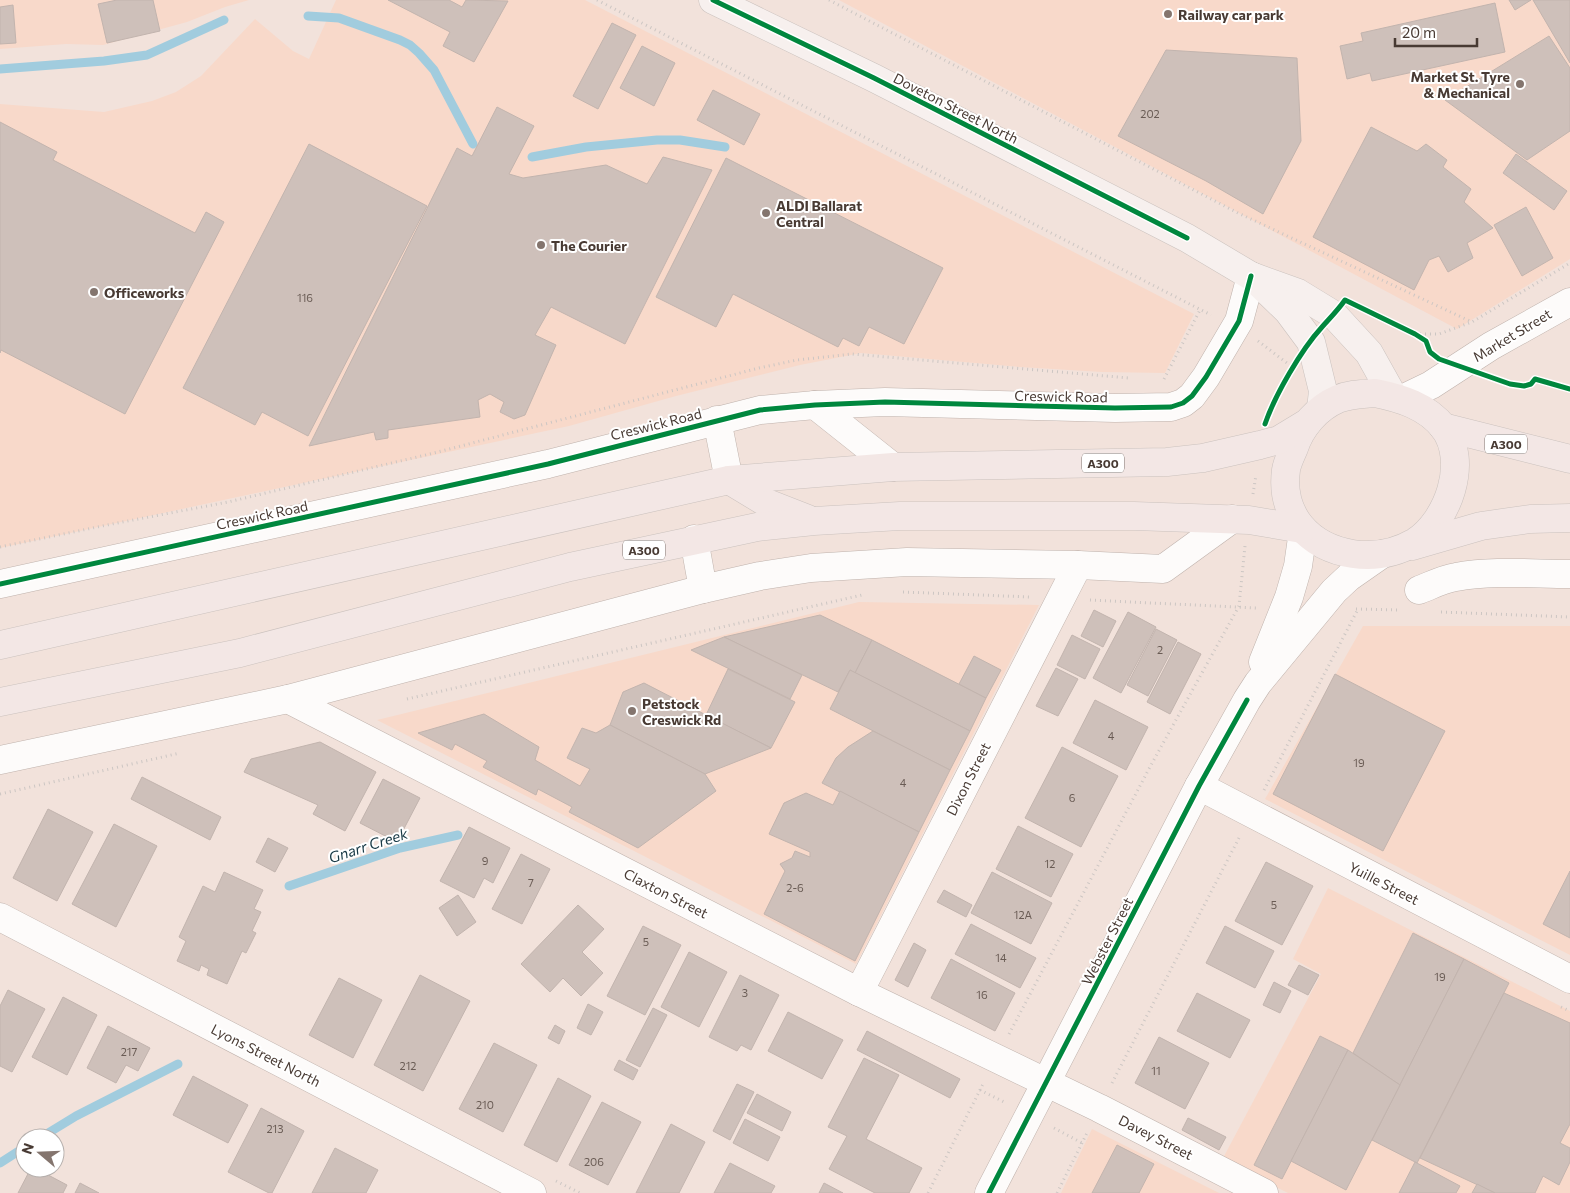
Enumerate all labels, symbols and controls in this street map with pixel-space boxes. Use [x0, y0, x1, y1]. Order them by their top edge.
place label: Railway car park [1178, 6, 1284, 23]
marker: Railway car park [1162, 8, 1174, 20]
scale bar [1395, 15, 1478, 47]
text: 20 m [1402, 23, 1436, 41]
place label: Market St. Tyre & Mechanical [1410, 68, 1510, 101]
street label: Doveton Street North [891, 69, 1021, 147]
marker: Market St. Tyre & Mechanical [1514, 78, 1526, 90]
house number: 202 [1140, 107, 1160, 120]
place label: ALDI Ballarat Central [776, 197, 862, 230]
marker: ALDI Ballarat Central [760, 207, 772, 219]
place label: The Courier [551, 237, 627, 254]
marker: The Courier [535, 239, 547, 251]
place label: Officeworks [104, 284, 185, 301]
marker: Officeworks [88, 286, 100, 298]
house number: 116 [297, 291, 313, 304]
street label: Market Street [1470, 305, 1555, 365]
street label: Creswick Road [1014, 387, 1108, 405]
street label: Creswick Road [609, 404, 703, 444]
road number: A300 [1485, 434, 1527, 454]
road number: A300 [1082, 453, 1124, 472]
street label: Creswick Road [215, 497, 309, 533]
road number: A300 [623, 540, 665, 560]
house number: 2 [1157, 643, 1163, 656]
place label: Petstock Creswick Rd [642, 695, 721, 728]
marker: Petstock Creswick Rd [626, 705, 638, 717]
house number: 4 [1108, 729, 1115, 742]
street label: Dixon Street [942, 739, 994, 818]
house number: 19 [1353, 756, 1365, 769]
house number: 4 [900, 776, 907, 789]
house number: 6 [1069, 791, 1076, 804]
water label: Gnarr Creek [326, 823, 411, 866]
house number: 9 [482, 854, 489, 867]
house number: 12 [1045, 857, 1055, 870]
street label: Yuille Street [1346, 858, 1422, 908]
street label: Claxton Street [621, 864, 711, 922]
house number: 7 [528, 876, 534, 889]
house number: 2-6 [786, 881, 804, 894]
street label: Webster Street [1078, 894, 1136, 988]
house number: 5 [1271, 898, 1277, 911]
house number: 12A [1014, 908, 1033, 921]
house number: 5 [643, 935, 649, 948]
house number: 14 [995, 951, 1007, 964]
house number: 19 [1434, 970, 1446, 983]
house number: 3 [742, 986, 748, 999]
house number: 16 [976, 988, 988, 1001]
street label: Lyons Street North [208, 1020, 324, 1090]
house number: 217 [121, 1045, 137, 1058]
house number: 212 [400, 1059, 416, 1072]
house number: 11 [1151, 1064, 1161, 1077]
house number: 210 [476, 1098, 494, 1111]
street label: Davey Street [1116, 1111, 1196, 1163]
house number: 213 [266, 1122, 284, 1135]
north arrow [15, 1128, 65, 1178]
text: N [17, 1141, 37, 1156]
house number: 206 [584, 1155, 604, 1168]

